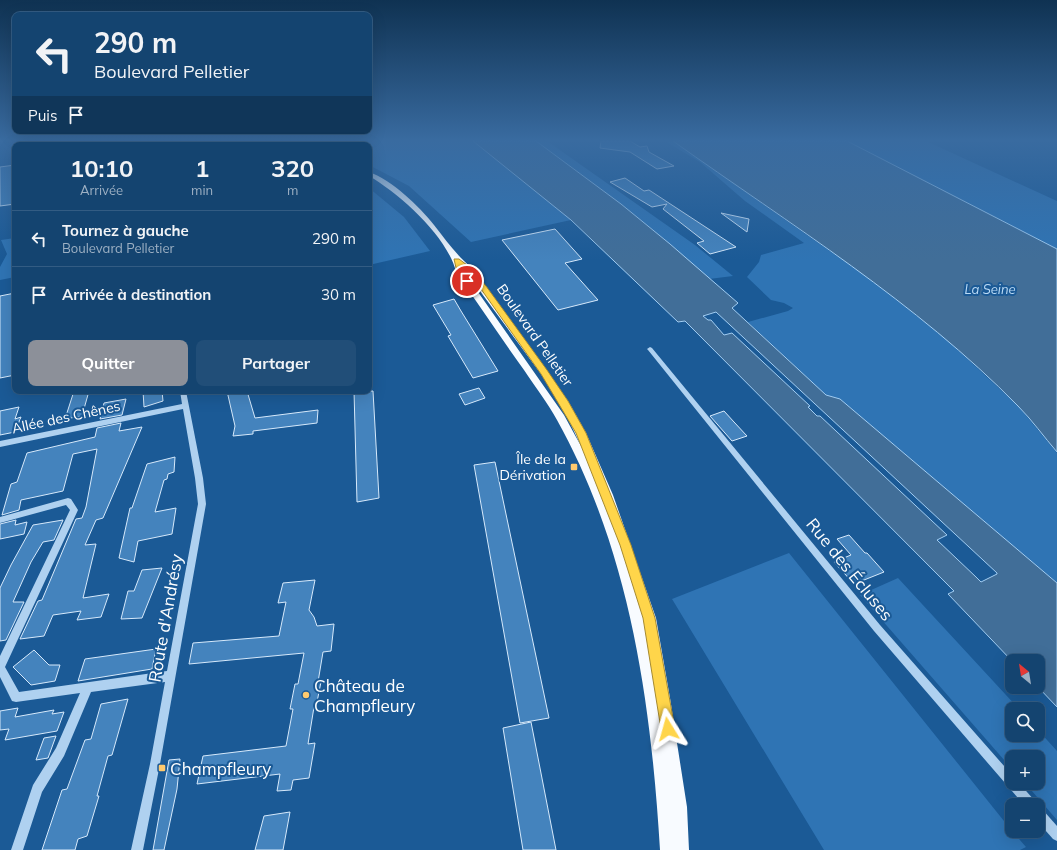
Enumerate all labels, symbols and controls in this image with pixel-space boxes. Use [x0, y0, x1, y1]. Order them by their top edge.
text: 290 m [94, 25, 177, 60]
icon: left [28, 28, 80, 80]
text: Boulevard Pelletier [94, 60, 249, 83]
icon: arrive [65, 104, 87, 126]
text: Puis [28, 106, 57, 125]
text: 10:10 [70, 153, 133, 183]
text: 1 [195, 153, 209, 183]
text: 320 [271, 153, 314, 183]
text: Arrivée [80, 182, 123, 198]
text: min [191, 182, 213, 198]
text: m [287, 182, 298, 198]
text: Tournez à gauche [62, 221, 189, 240]
icon: left [28, 228, 50, 250]
text: 290 m [312, 229, 356, 248]
text: Boulevard Pelletier [62, 240, 174, 256]
pin [450, 264, 484, 298]
icon: arrive [456, 270, 478, 292]
street label: Boulevard Pelletier [493, 280, 578, 390]
water label: La Seine [964, 281, 1016, 297]
icon: arrive [28, 284, 50, 306]
text: Arrivée à destination [62, 285, 211, 304]
text: 30 m [321, 285, 356, 304]
button: Quitter [28, 340, 188, 386]
button: Partager [196, 340, 356, 386]
street label: Allée des Chênes [10, 397, 122, 437]
place label: Île de la Dérivation [499, 450, 566, 484]
marker: Île de la Dérivation [569, 462, 579, 472]
street label: Rue des Écluses [802, 513, 898, 625]
street label: Route d'Andrésy [143, 552, 188, 684]
north arrow [1005, 654, 1045, 694]
map controls [1005, 654, 1045, 838]
place label: Château de Champfleury [314, 675, 415, 717]
marker: Château de Champfleury [301, 690, 311, 700]
button: search [1005, 702, 1045, 742]
position arrow [647, 708, 689, 750]
button: + [1005, 750, 1045, 790]
place label: Champfleury [170, 758, 271, 780]
marker: Champfleury [157, 763, 167, 773]
button: − [1005, 798, 1045, 838]

